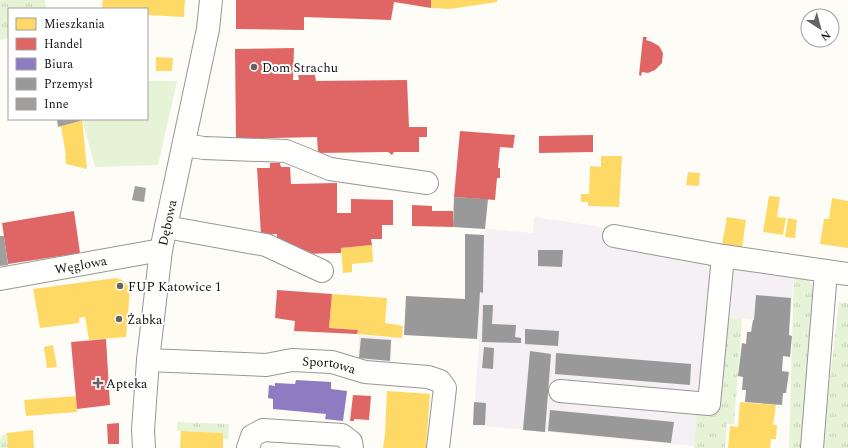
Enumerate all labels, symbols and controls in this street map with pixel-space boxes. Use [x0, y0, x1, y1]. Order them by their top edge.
legend [8, 8, 148, 120]
north arrow [800, 8, 840, 48]
text: Mieszkania [44, 15, 105, 34]
text: N [817, 26, 834, 45]
text: Handel [44, 35, 83, 54]
text: Biura [44, 55, 73, 74]
place label: Dom Strachu [262, 58, 338, 78]
marker: Dom Strachu [249, 62, 259, 72]
text: Przemysł [44, 75, 93, 94]
text: Inne [44, 95, 69, 114]
street label: Dębowa [153, 197, 183, 248]
street label: Węglowa [53, 251, 109, 280]
place label: FUP Katowice 1 [128, 277, 221, 297]
marker: FUP Katowice 1 [115, 281, 125, 291]
place label: Żabka [127, 310, 163, 330]
marker: Żabka [114, 314, 124, 324]
street label: Sportowa [302, 352, 359, 380]
place label: Apteka [106, 374, 148, 394]
marker: Apteka [93, 378, 103, 388]

